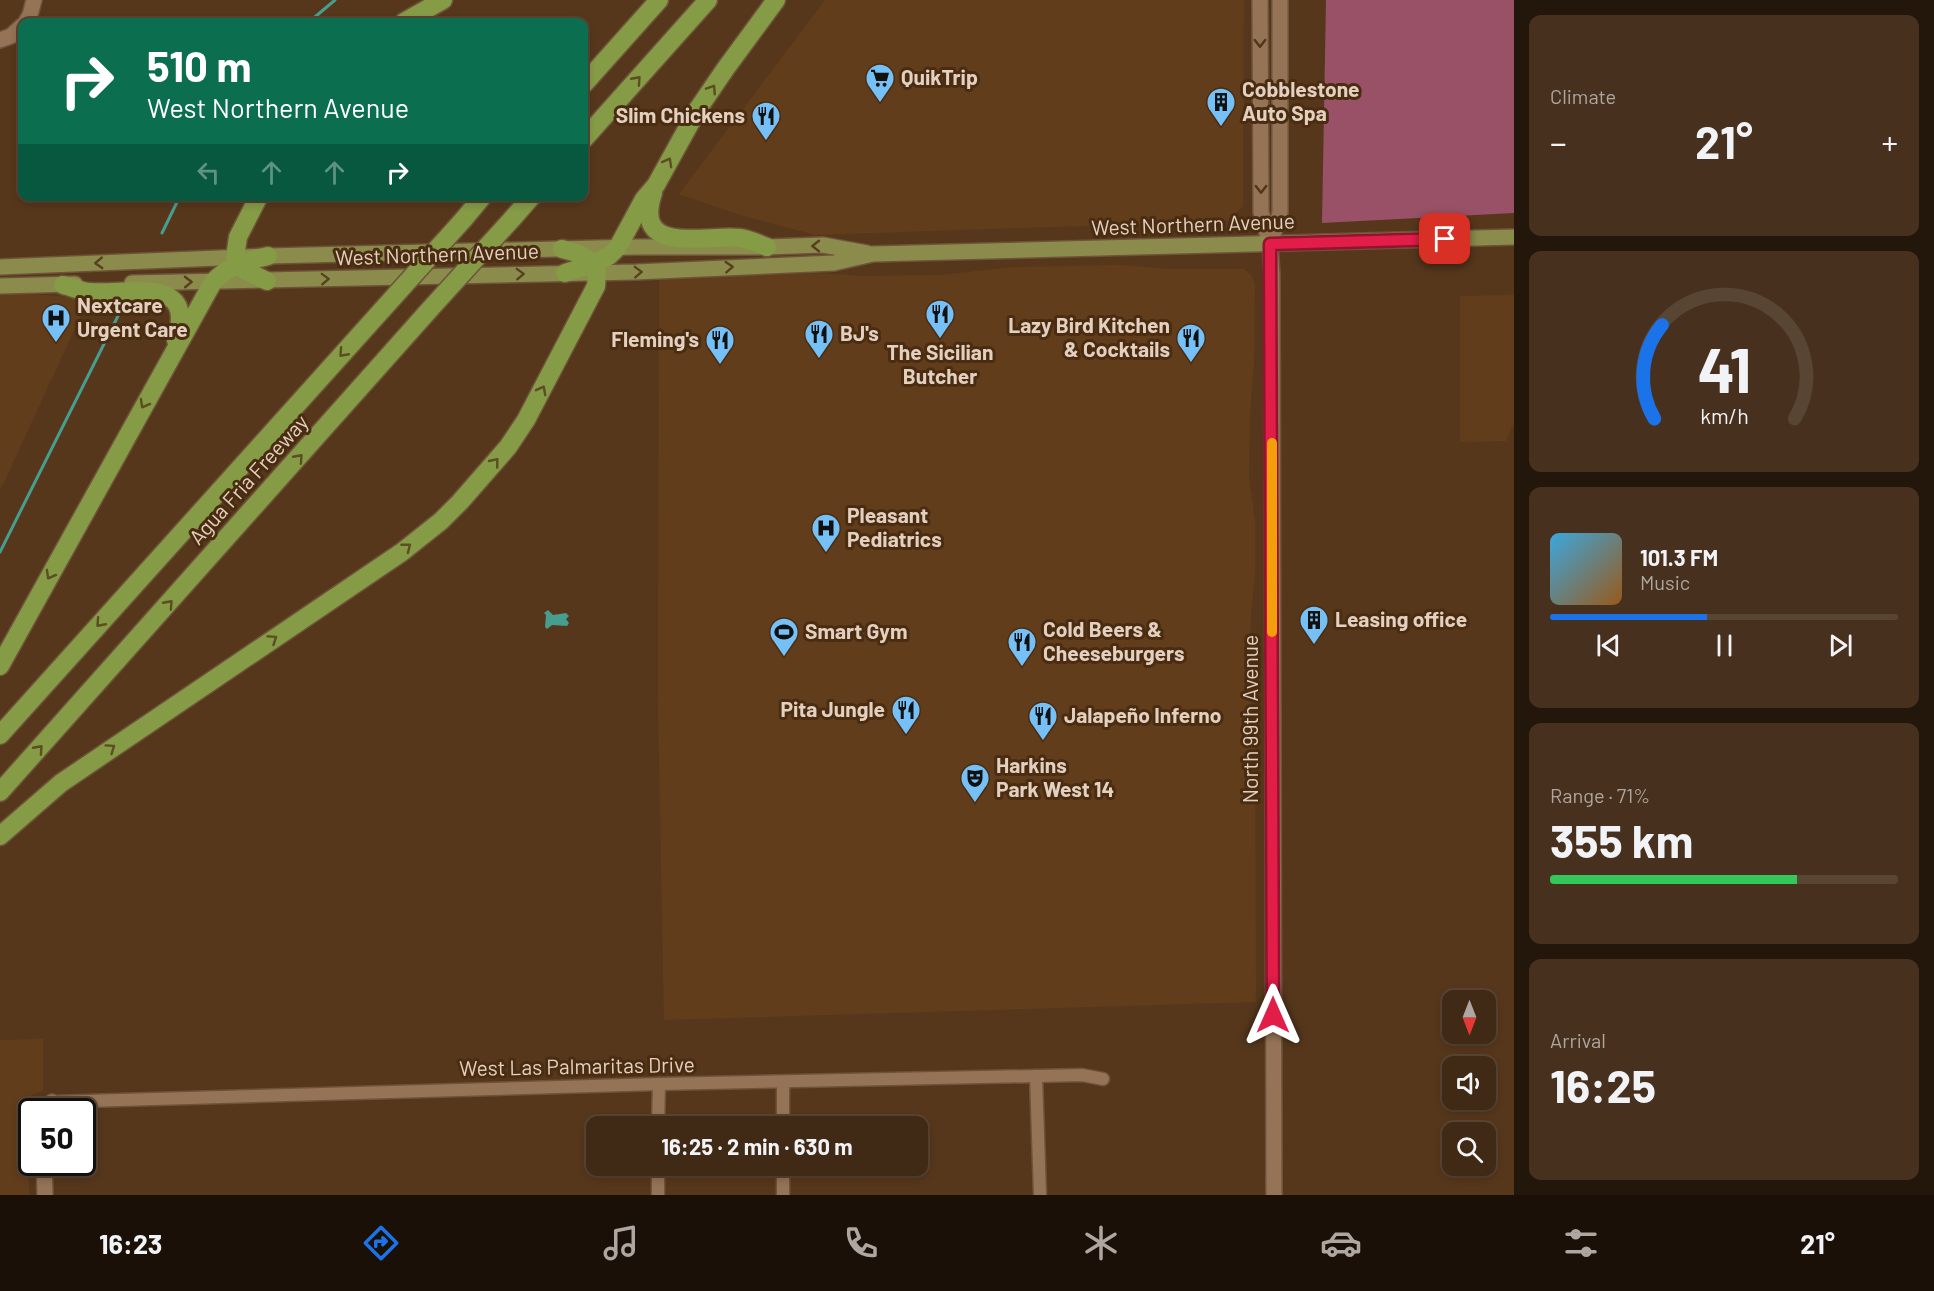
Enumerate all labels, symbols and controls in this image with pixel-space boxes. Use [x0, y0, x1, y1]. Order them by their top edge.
one-way arrow [1254, 38, 1266, 47]
text: 510 m [147, 40, 251, 90]
icon: right [48, 42, 126, 120]
supermarket icon: QuikTrip [864, 62, 896, 104]
place label: QuikTrip [901, 64, 978, 89]
one-way arrow [629, 76, 640, 87]
place label: Cobblestone Auto Spa [1242, 76, 1360, 125]
text: Climate [1550, 84, 1616, 108]
one-way arrow [704, 85, 715, 96]
building icon: Cobblestone Auto Spa [1205, 86, 1237, 128]
text: West Northern Avenue [147, 91, 409, 123]
restaurant icon: Slim Chickens [750, 100, 782, 142]
place label: Slim Chickens [616, 102, 745, 127]
text: 21° [1695, 114, 1753, 168]
text: − [1550, 122, 1567, 162]
text: + [1882, 122, 1898, 162]
icon: left [192, 156, 225, 189]
icon: ahead [255, 156, 288, 189]
icon: ahead [318, 156, 351, 189]
icon: right [381, 156, 414, 189]
one-way arrow [661, 158, 673, 168]
one-way arrow [1255, 185, 1267, 194]
street label: West Northern Avenue [1091, 207, 1295, 240]
pin [1419, 213, 1470, 264]
icon: arrive [1428, 222, 1461, 255]
street label: West Northern Avenue [335, 237, 539, 270]
one-way arrow [811, 240, 820, 252]
one-way arrow [94, 257, 103, 270]
one-way arrow [724, 261, 733, 274]
one-way arrow [634, 265, 643, 278]
one-way arrow [515, 268, 524, 280]
one-way arrow [321, 273, 330, 286]
one-way arrow [184, 276, 193, 288]
place label: Nextcare Urgent Care [77, 292, 188, 341]
restaurant icon: The Sicilian Butcher [924, 298, 956, 340]
hospital icon: Nextcare Urgent Care [40, 302, 72, 344]
place label: Lazy Bird Kitchen & Cocktails [1008, 312, 1170, 361]
restaurant icon: BJ's [803, 318, 835, 360]
place label: BJ's [840, 320, 879, 345]
restaurant icon: Lazy Bird Kitchen & Cocktails [1175, 322, 1207, 364]
restaurant icon: Fleming's [704, 324, 736, 366]
place label: Fleming's [611, 326, 699, 351]
text: 41 [1697, 331, 1751, 405]
place label: The Sicilian Butcher [887, 339, 993, 388]
one-way arrow [339, 346, 350, 357]
one-way arrow [535, 385, 546, 396]
one-way arrow [140, 398, 151, 409]
text: km/h [1700, 403, 1748, 428]
street label: Agua Fria Freeway [183, 409, 313, 549]
one-way arrow [292, 454, 303, 465]
one-way arrow [488, 458, 499, 469]
place label: Pleasant Pediatrics [847, 502, 942, 551]
hospital icon: Pleasant Pediatrics [810, 512, 842, 554]
one-way arrow [400, 544, 411, 555]
text: 101.3 FM [1640, 544, 1718, 570]
one-way arrow [46, 569, 57, 580]
text: Music [1640, 570, 1690, 594]
one-way arrow [162, 600, 173, 611]
building icon: Leasing office [1298, 604, 1330, 646]
place label: Leasing office [1335, 606, 1467, 631]
sports icon: Smart Gym [768, 616, 800, 658]
place label: Cold Beers & Cheeseburgers [1043, 616, 1184, 665]
one-way arrow [96, 617, 107, 627]
place label: Smart Gym [805, 618, 907, 643]
restaurant icon: Cold Beers & Cheeseburgers [1006, 626, 1038, 668]
icon: previous [1592, 629, 1625, 662]
icon: pause [1708, 629, 1741, 662]
icon: next [1824, 629, 1857, 662]
one-way arrow [267, 635, 278, 646]
street label: North 99th Avenue [1237, 635, 1262, 803]
restaurant icon: Pita Jungle [890, 694, 922, 736]
place label: Pita Jungle [780, 696, 885, 721]
restaurant icon: Jalapeño Inferno [1027, 700, 1059, 742]
place label: Jalapeño Inferno [1064, 702, 1221, 727]
one-way arrow [105, 744, 116, 755]
one-way arrow [32, 745, 43, 756]
place label: Harkins Park West 14 [996, 752, 1114, 801]
theatre icon: Harkins Park West 14 [959, 762, 991, 804]
text: Range · 71% [1550, 783, 1650, 807]
text: 355 km [1550, 813, 1693, 867]
position arrow [1241, 983, 1305, 1047]
north arrow [1442, 990, 1496, 1044]
map controls [1442, 990, 1496, 1176]
text: Arrival [1550, 1028, 1606, 1052]
street label: West Las Palmaritas Drive [459, 1051, 695, 1080]
button: sound [1442, 1056, 1496, 1110]
text: 16:25 [1550, 1058, 1656, 1112]
speed limit sign: 50 [18, 1098, 96, 1176]
button: search [1442, 1122, 1496, 1176]
text: 16:25 · 2 min · 630 m [661, 1133, 853, 1159]
icon: directions [360, 1222, 402, 1264]
icon: music [600, 1222, 642, 1264]
icon: phone [840, 1222, 882, 1264]
icon: climate [1080, 1222, 1122, 1264]
icon: car [1320, 1222, 1362, 1264]
icon: filters [1560, 1222, 1602, 1264]
text: 16:23 [99, 1227, 162, 1259]
text: 21° [1800, 1227, 1835, 1259]

